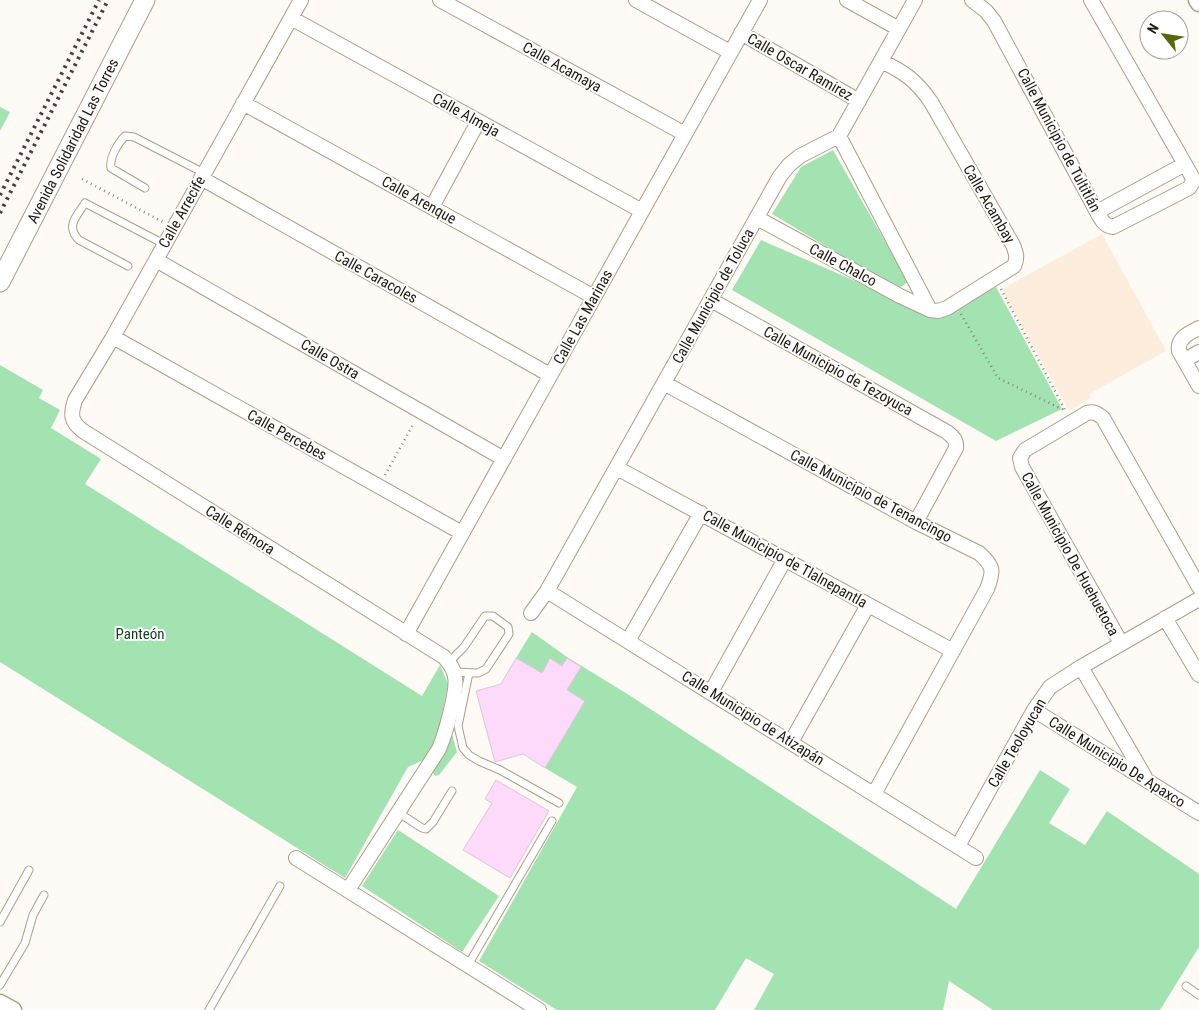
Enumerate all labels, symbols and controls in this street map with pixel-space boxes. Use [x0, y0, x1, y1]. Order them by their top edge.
north arrow [1139, 10, 1189, 60]
text: N [1144, 21, 1162, 36]
street label: Calle Oscar Ramirez [744, 29, 856, 105]
street label: Calle Acamaya [519, 38, 605, 96]
street label: Avenida Solidaridad Las Torres [24, 55, 123, 226]
street label: Calle Municipio de Tultitlán [1013, 65, 1105, 215]
street label: Calle Almeja [429, 89, 503, 141]
street label: Calle Acambay [959, 161, 1019, 247]
street label: Calle Arenque [379, 172, 459, 228]
street label: Calle Arrecife [155, 173, 209, 251]
street label: Calle Municipio de Toluca [668, 225, 758, 367]
street label: Calle Chalco [806, 240, 880, 290]
street label: Calle Caracoles [331, 247, 421, 307]
street label: Calle Las Marinas [550, 266, 617, 367]
street label: Calle Municipio de Tezoyuca [760, 322, 916, 420]
street label: Calle Ostra [297, 335, 363, 383]
street label: Calle Percebes [244, 406, 330, 464]
street label: Calle Municipio de Tenancingo [787, 446, 955, 546]
street label: Calle Municipio De Huehuetoca [1017, 469, 1123, 639]
street label: Calle Rémora [202, 502, 278, 558]
street label: Calle Municipio de Tlalnepantla [700, 506, 870, 612]
park label: Panteón [116, 625, 164, 643]
street label: Calle Municipio de Atizapán [678, 667, 828, 769]
street label: Calle Teoloyucan [984, 695, 1050, 791]
street label: Calle Municipio De Apaxco [1045, 713, 1189, 811]

